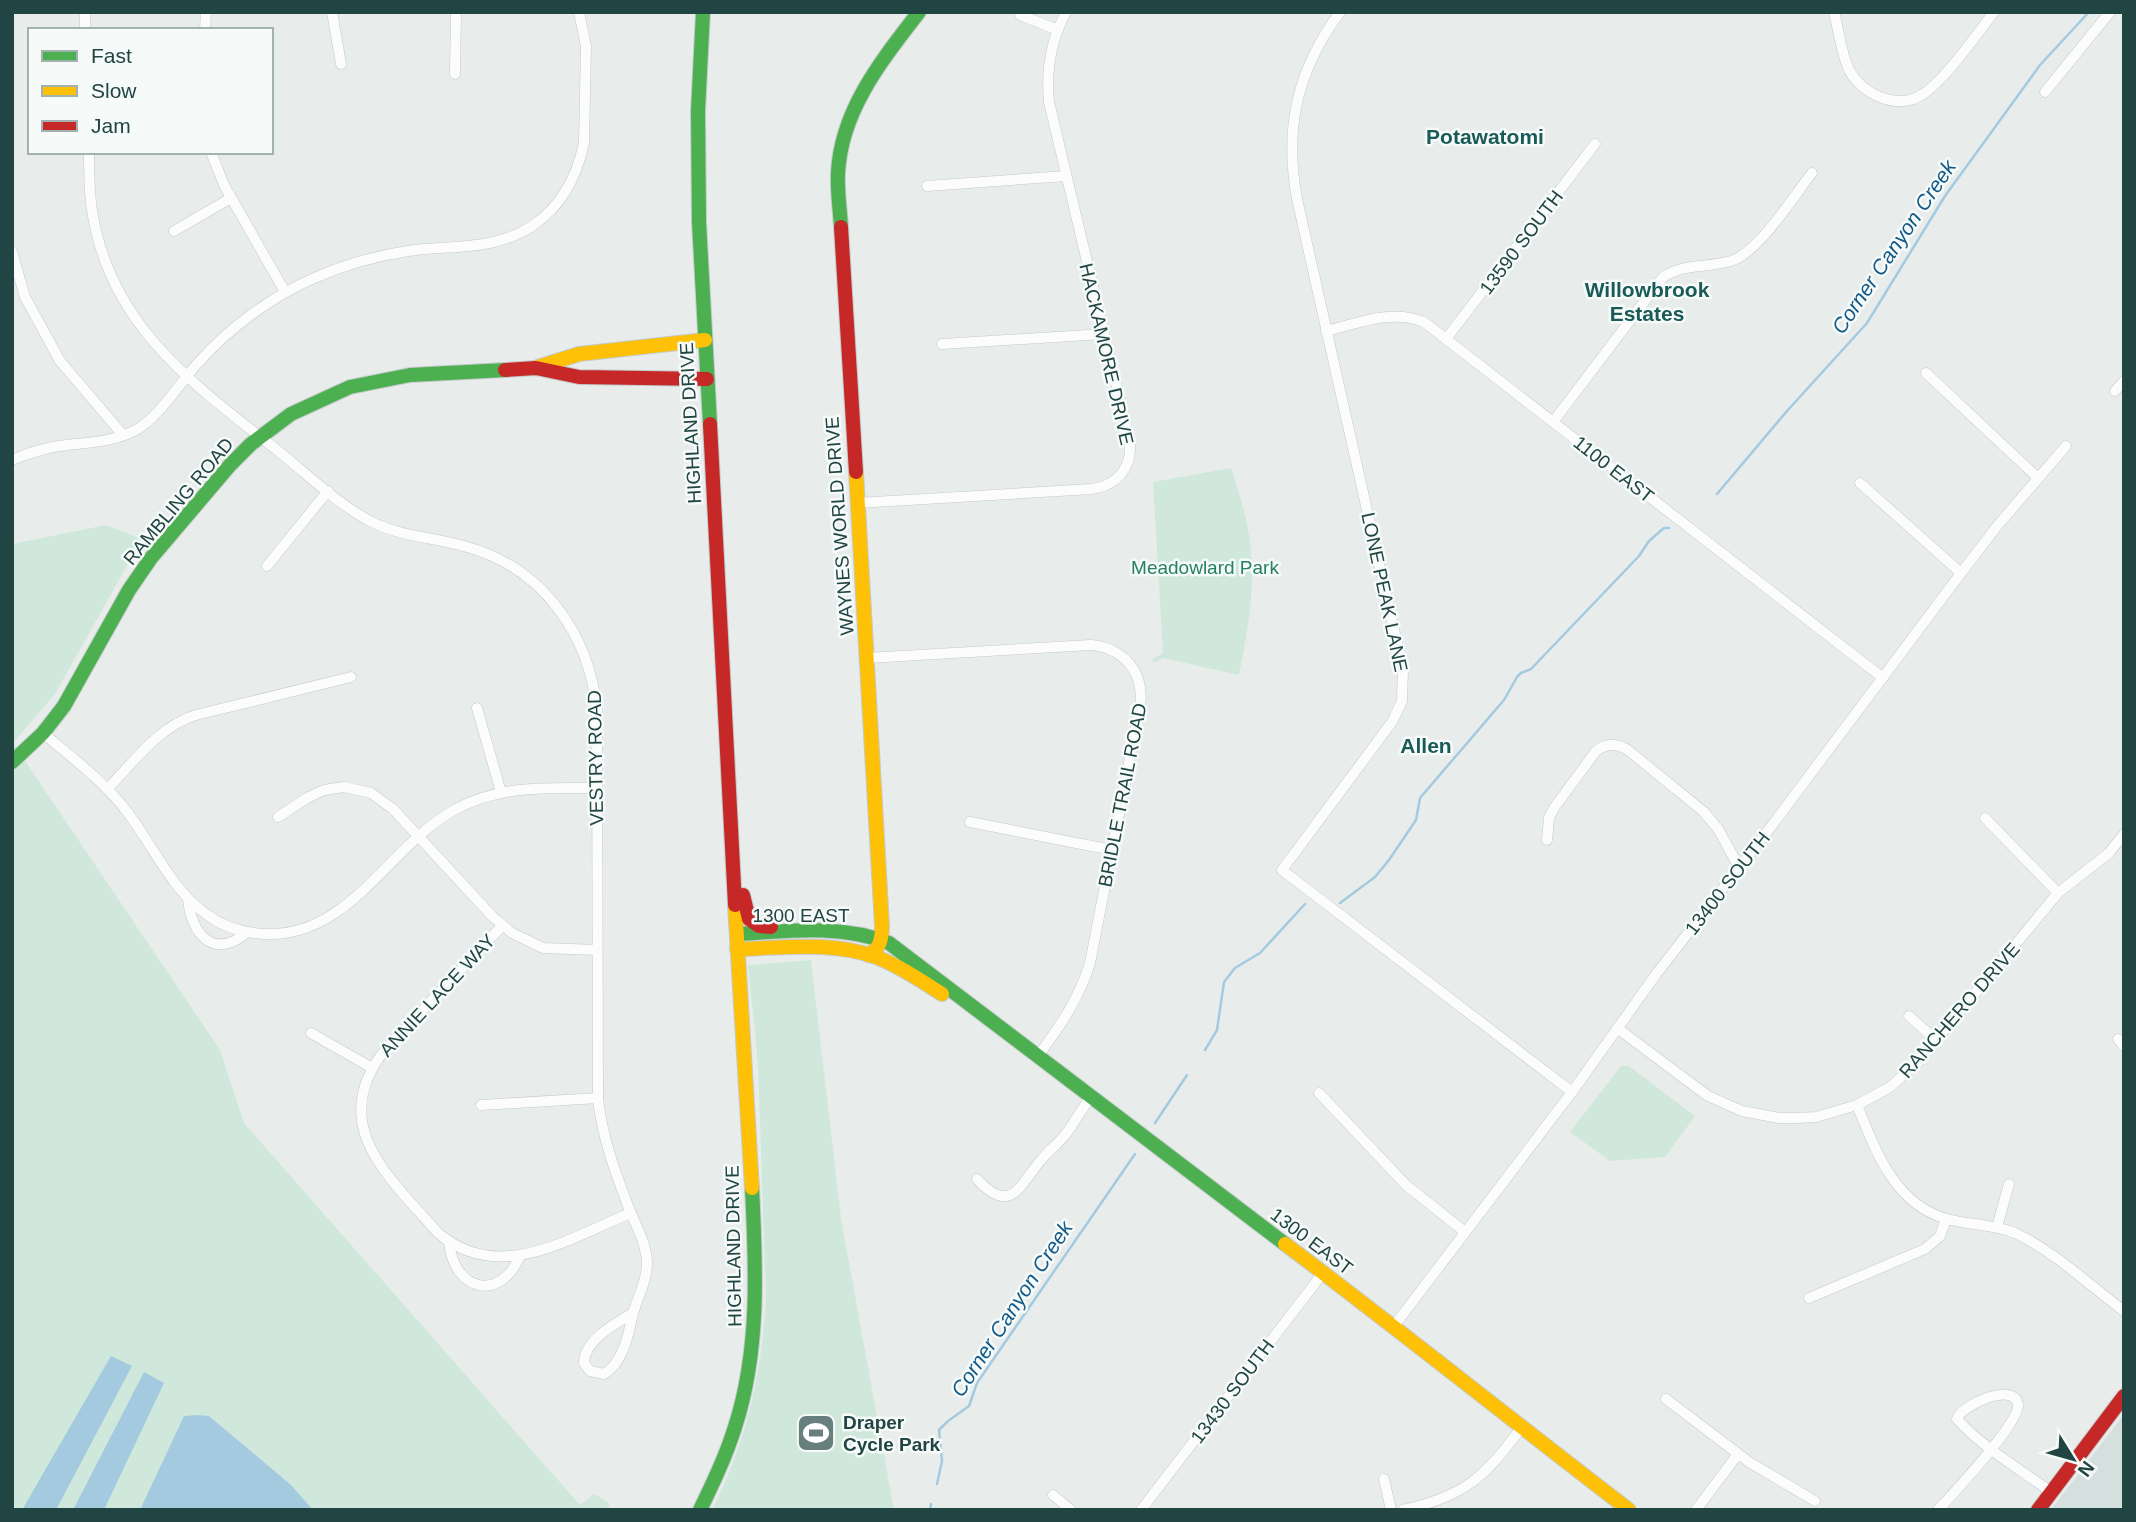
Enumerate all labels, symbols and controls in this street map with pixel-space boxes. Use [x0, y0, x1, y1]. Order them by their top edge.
legend [28, 28, 273, 154]
text: Fast [91, 44, 132, 67]
text: Slow [91, 79, 137, 102]
text: Jam [91, 114, 131, 137]
district label: Potawatomi [1426, 125, 1544, 148]
water label: Corner Canyon Creek [1827, 154, 1961, 338]
street label: 13590 SOUTH [1476, 186, 1567, 298]
street label: HACKAMORE DRIVE [1075, 261, 1138, 447]
district label: Willowbrook Estates [1585, 278, 1710, 325]
street label: HIGHLAND DRIVE [676, 342, 705, 504]
street label: WAYNES WORLD DRIVE [821, 416, 858, 636]
street label: 1100 EAST [1569, 432, 1658, 507]
street label: RAMBLING ROAD [119, 434, 238, 569]
street label: LONE PEAK LANE [1357, 510, 1412, 674]
park label: Meadowlard Park [1131, 557, 1279, 578]
street label: VESTRY ROAD [584, 690, 607, 826]
street label: BRIDLE TRAIL ROAD [1094, 701, 1151, 889]
district label: Allen [1400, 734, 1452, 757]
street label: 13400 SOUTH [1681, 828, 1774, 939]
street label: 1300 EAST [752, 905, 850, 926]
street label: ANNIE LACE WAY [375, 930, 500, 1061]
street label: RANCHERO DRIVE [1895, 939, 2024, 1082]
street label: HIGHLAND DRIVE [722, 1165, 745, 1327]
street label: 1300 EAST [1267, 1204, 1357, 1279]
water label: Corner Canyon Creek [946, 1216, 1078, 1401]
street label: 13430 SOUTH [1187, 1335, 1278, 1447]
sports icon: Draper Cycle Park [795, 1412, 837, 1454]
place label: Draper Cycle Park [843, 1412, 941, 1455]
north arrow [2038, 1424, 2108, 1494]
text: N [2074, 1457, 2099, 1481]

